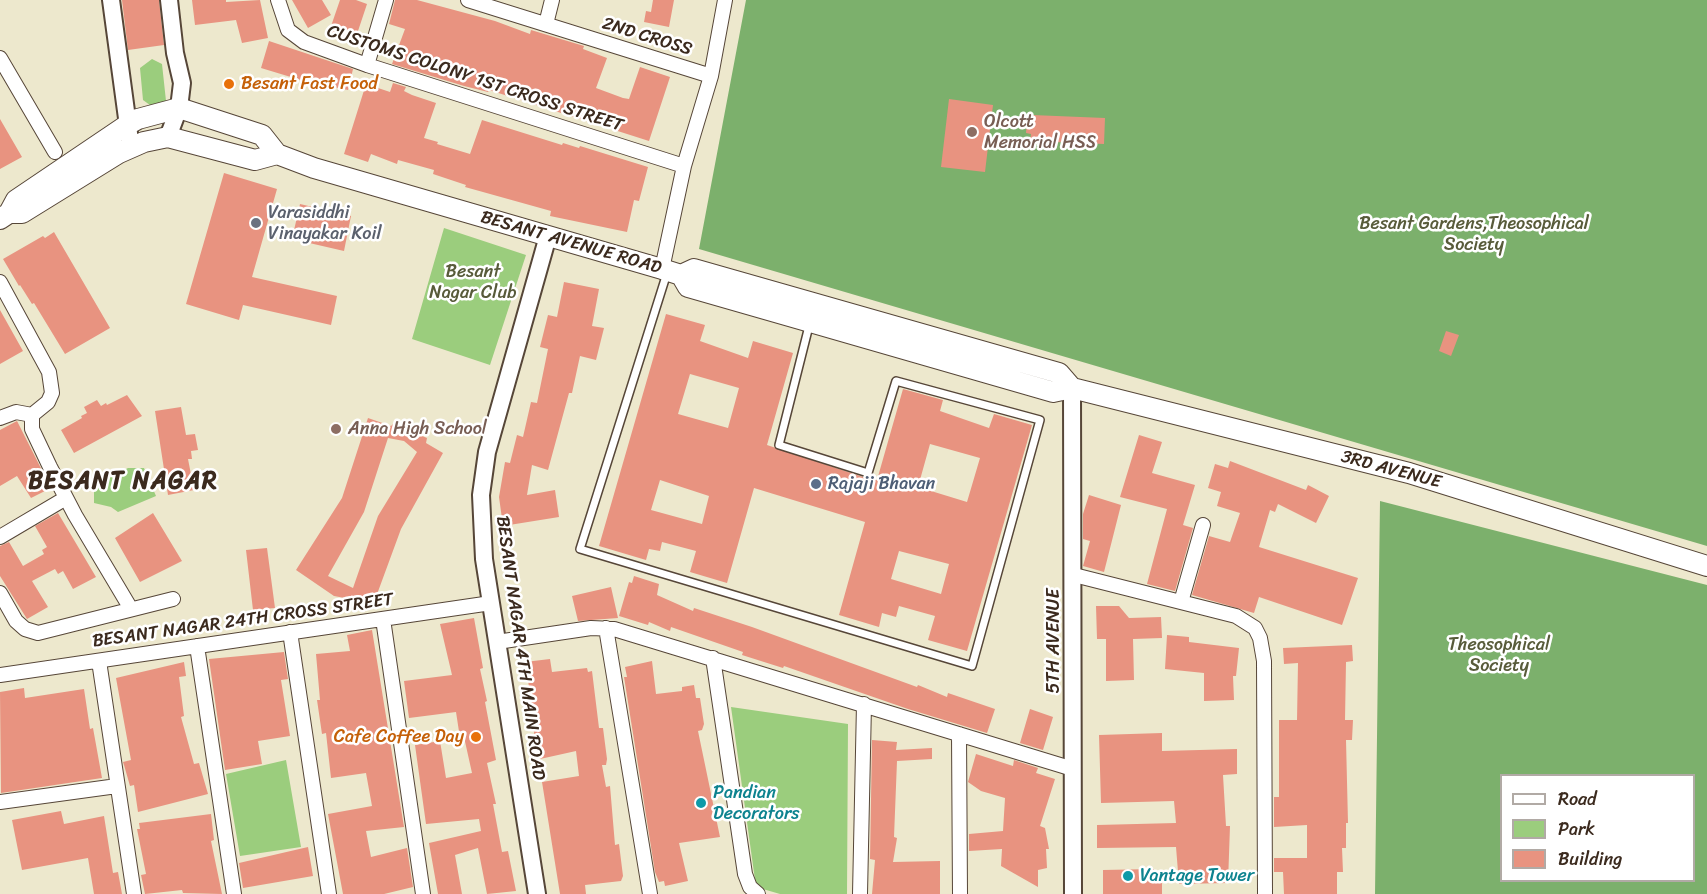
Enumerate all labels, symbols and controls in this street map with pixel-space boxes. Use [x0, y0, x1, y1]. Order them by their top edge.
street label: 2ND CROSS [599, 13, 695, 61]
street label: CUSTOMS COLONY 1ST CROSS STREET [324, 21, 626, 137]
place label: Besant Fast Food [241, 73, 378, 95]
marker: Besant Fast Food [222, 77, 236, 91]
place label: Olcott Memorial HSS [984, 111, 1096, 154]
marker: Olcott Memorial HSS [965, 125, 979, 139]
place label: Varasiddhi Vinayakar Koil [268, 202, 382, 244]
street label: BESANT AVENUE ROAD [478, 207, 664, 279]
park label: Besant Gardens,Theosophical Society [1359, 213, 1589, 256]
marker: Varasiddhi Vinayakar Koil [249, 216, 263, 230]
park label: Besant Nagar Club [429, 261, 517, 304]
place label: Anna High School [348, 418, 487, 440]
marker: Anna High School [329, 422, 343, 436]
street label: 3RD AVENUE [1339, 446, 1443, 494]
district label: BESANT NAGAR [28, 468, 218, 496]
place label: Rajaji Bhavan [828, 473, 935, 495]
marker: Rajaji Bhavan [809, 477, 823, 491]
street label: BESANT NAGAR 4TH MAIN ROAD [491, 515, 549, 781]
street label: BESANT NAGAR 24TH CROSS STREET [91, 589, 395, 653]
street label: 5TH AVENUE [1043, 589, 1065, 693]
park label: Theosophical Society [1448, 634, 1550, 676]
place label: Cafe Coffee Day [334, 726, 464, 748]
marker: Cafe Coffee Day [469, 730, 483, 744]
legend [1500, 774, 1695, 882]
place label: Pandian Decorators [713, 782, 800, 824]
text: Road [1558, 783, 1597, 815]
marker: Pandian Decorators [694, 796, 708, 810]
text: Park [1558, 813, 1595, 845]
text: Building [1558, 843, 1622, 875]
place label: Vantage Tower [1140, 865, 1254, 887]
marker: Vantage Tower [1121, 869, 1135, 883]

